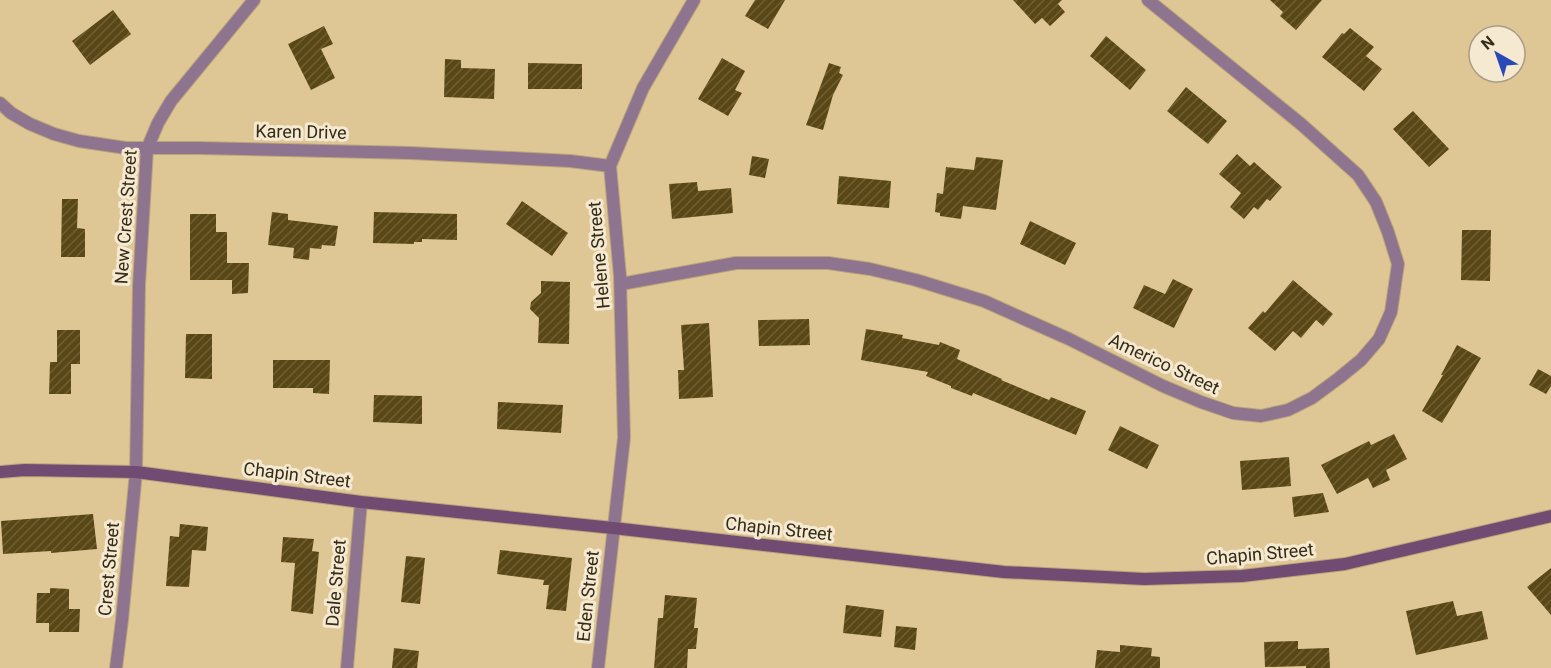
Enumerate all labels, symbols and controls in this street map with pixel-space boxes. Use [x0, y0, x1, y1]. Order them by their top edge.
north arrow [1467, 24, 1527, 84]
text: N [1477, 32, 1498, 54]
street label: Karen Drive [255, 120, 347, 143]
street label: New Crest Street [110, 149, 141, 285]
street label: Helene Street [583, 200, 614, 310]
street label: Americo Street [1106, 329, 1223, 398]
street label: Chapin Street [242, 458, 352, 492]
street label: Chapin Street [724, 512, 834, 545]
street label: Crest Street [94, 521, 123, 617]
street label: Dale Street [321, 538, 350, 627]
street label: Chapin Street [1205, 538, 1315, 569]
street label: Eden Street [572, 549, 603, 643]

